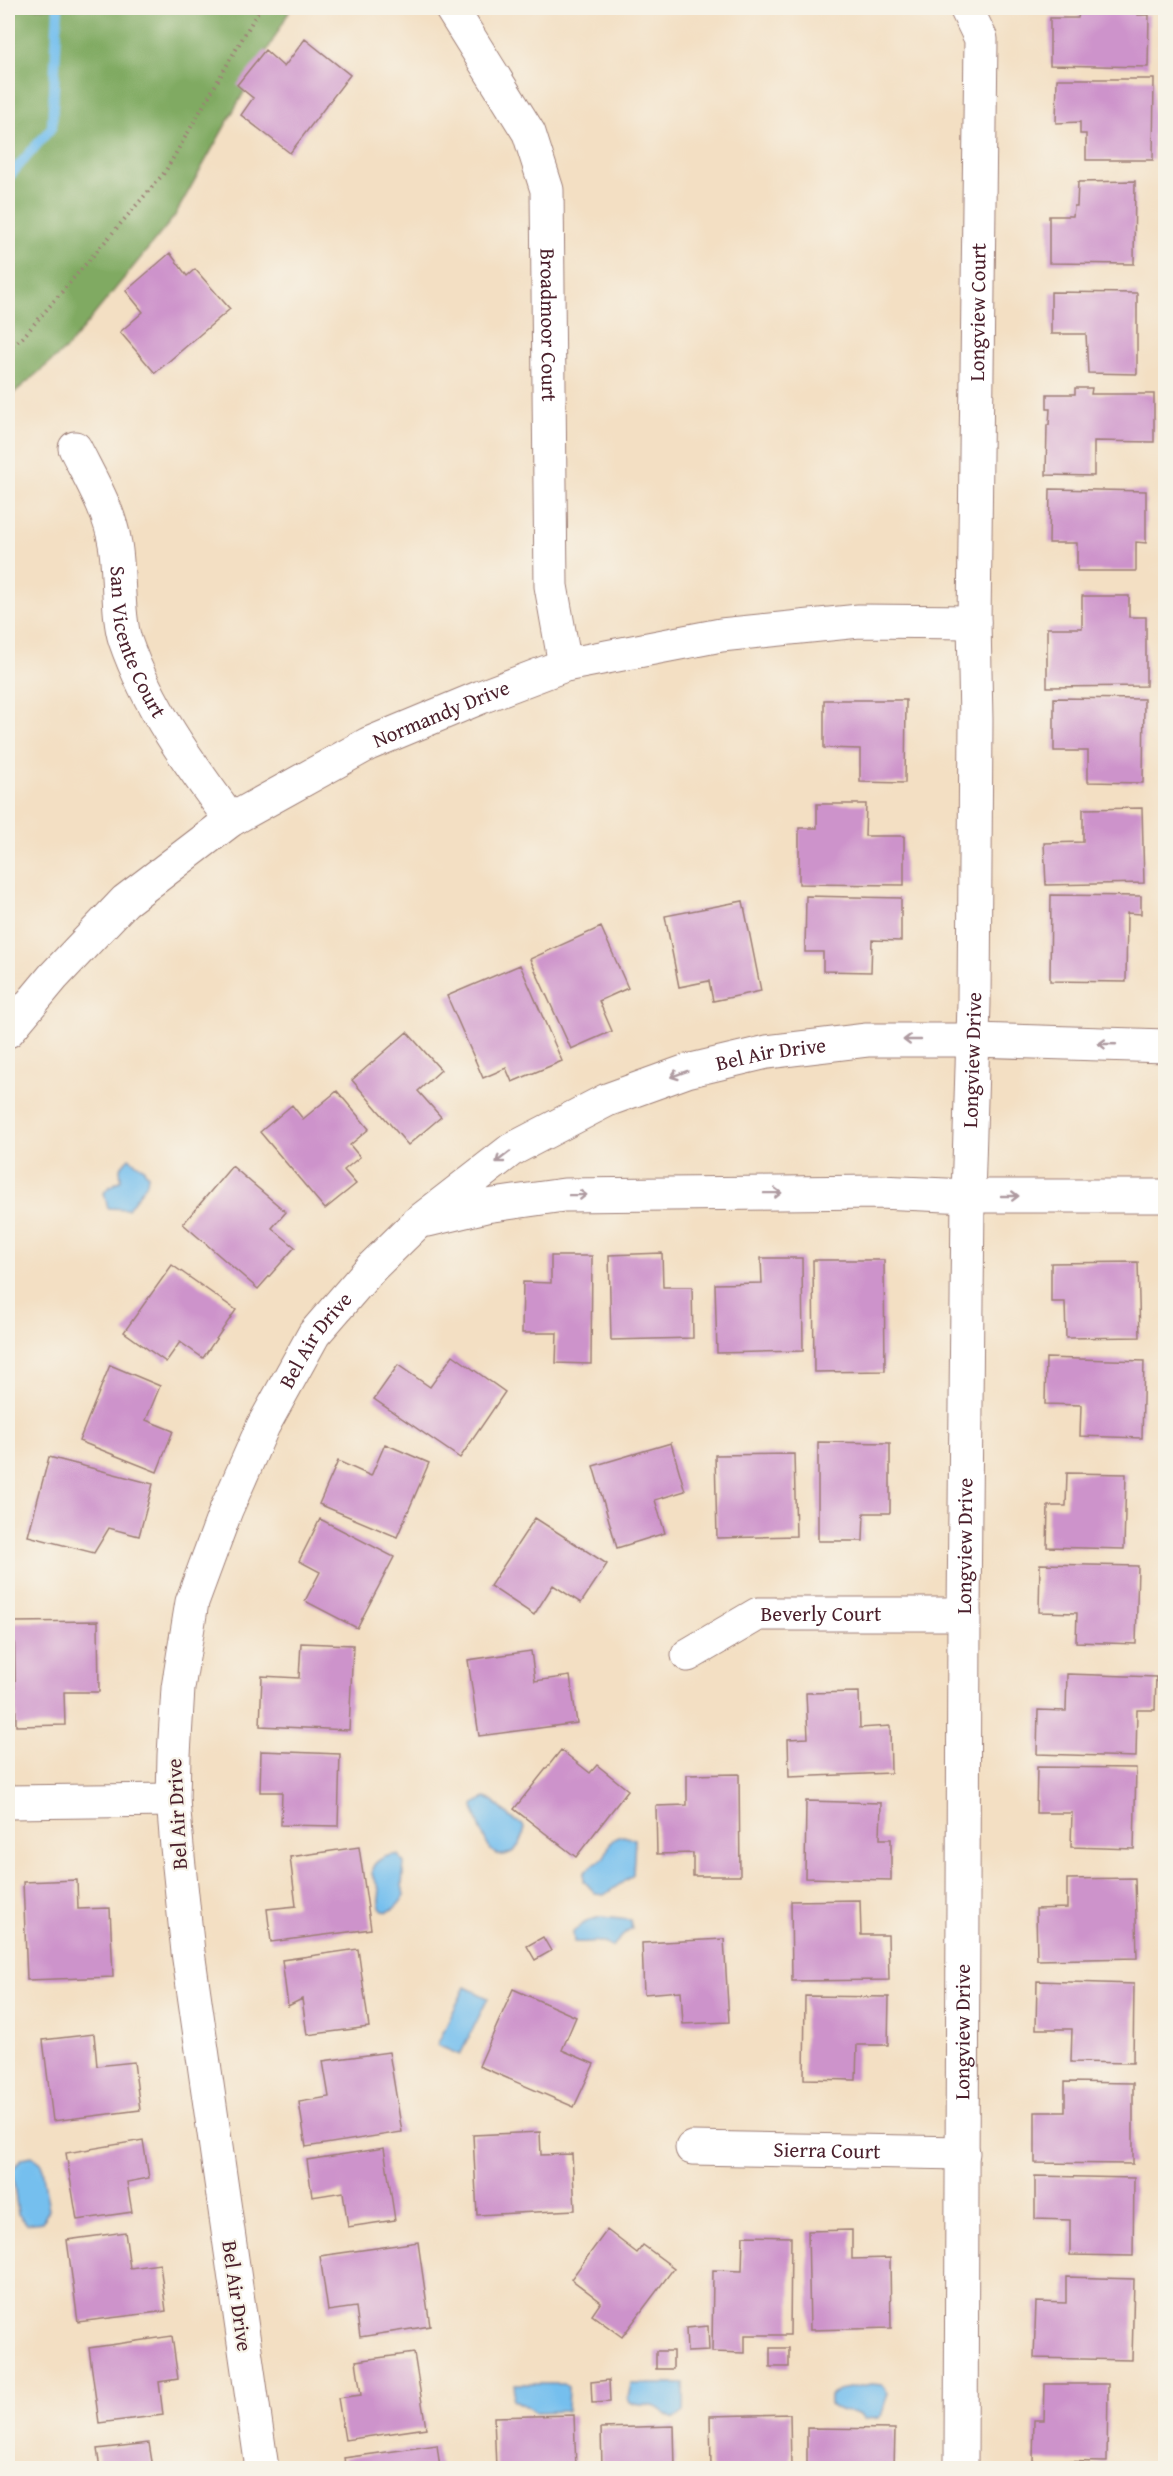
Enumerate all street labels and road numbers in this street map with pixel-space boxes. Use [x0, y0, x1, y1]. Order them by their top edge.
street label: Longview Court [961, 242, 994, 382]
street label: Broadmoor Court [533, 248, 565, 402]
street label: San Vicente Court [103, 565, 175, 724]
street label: Normandy Drive [368, 672, 514, 755]
street label: Longview Drive [954, 992, 989, 1129]
street label: Bel Air Drive [713, 1029, 828, 1079]
street label: Bel Air Drive [271, 1285, 359, 1394]
street label: Longview Drive [948, 1478, 980, 1614]
street label: Beverly Court [760, 1598, 882, 1629]
street label: Bel Air Drive [158, 1757, 195, 1870]
street label: Longview Drive [946, 1964, 978, 2100]
street label: Sierra Court [773, 2134, 881, 2166]
street label: Bel Air Drive [214, 2239, 261, 2353]

